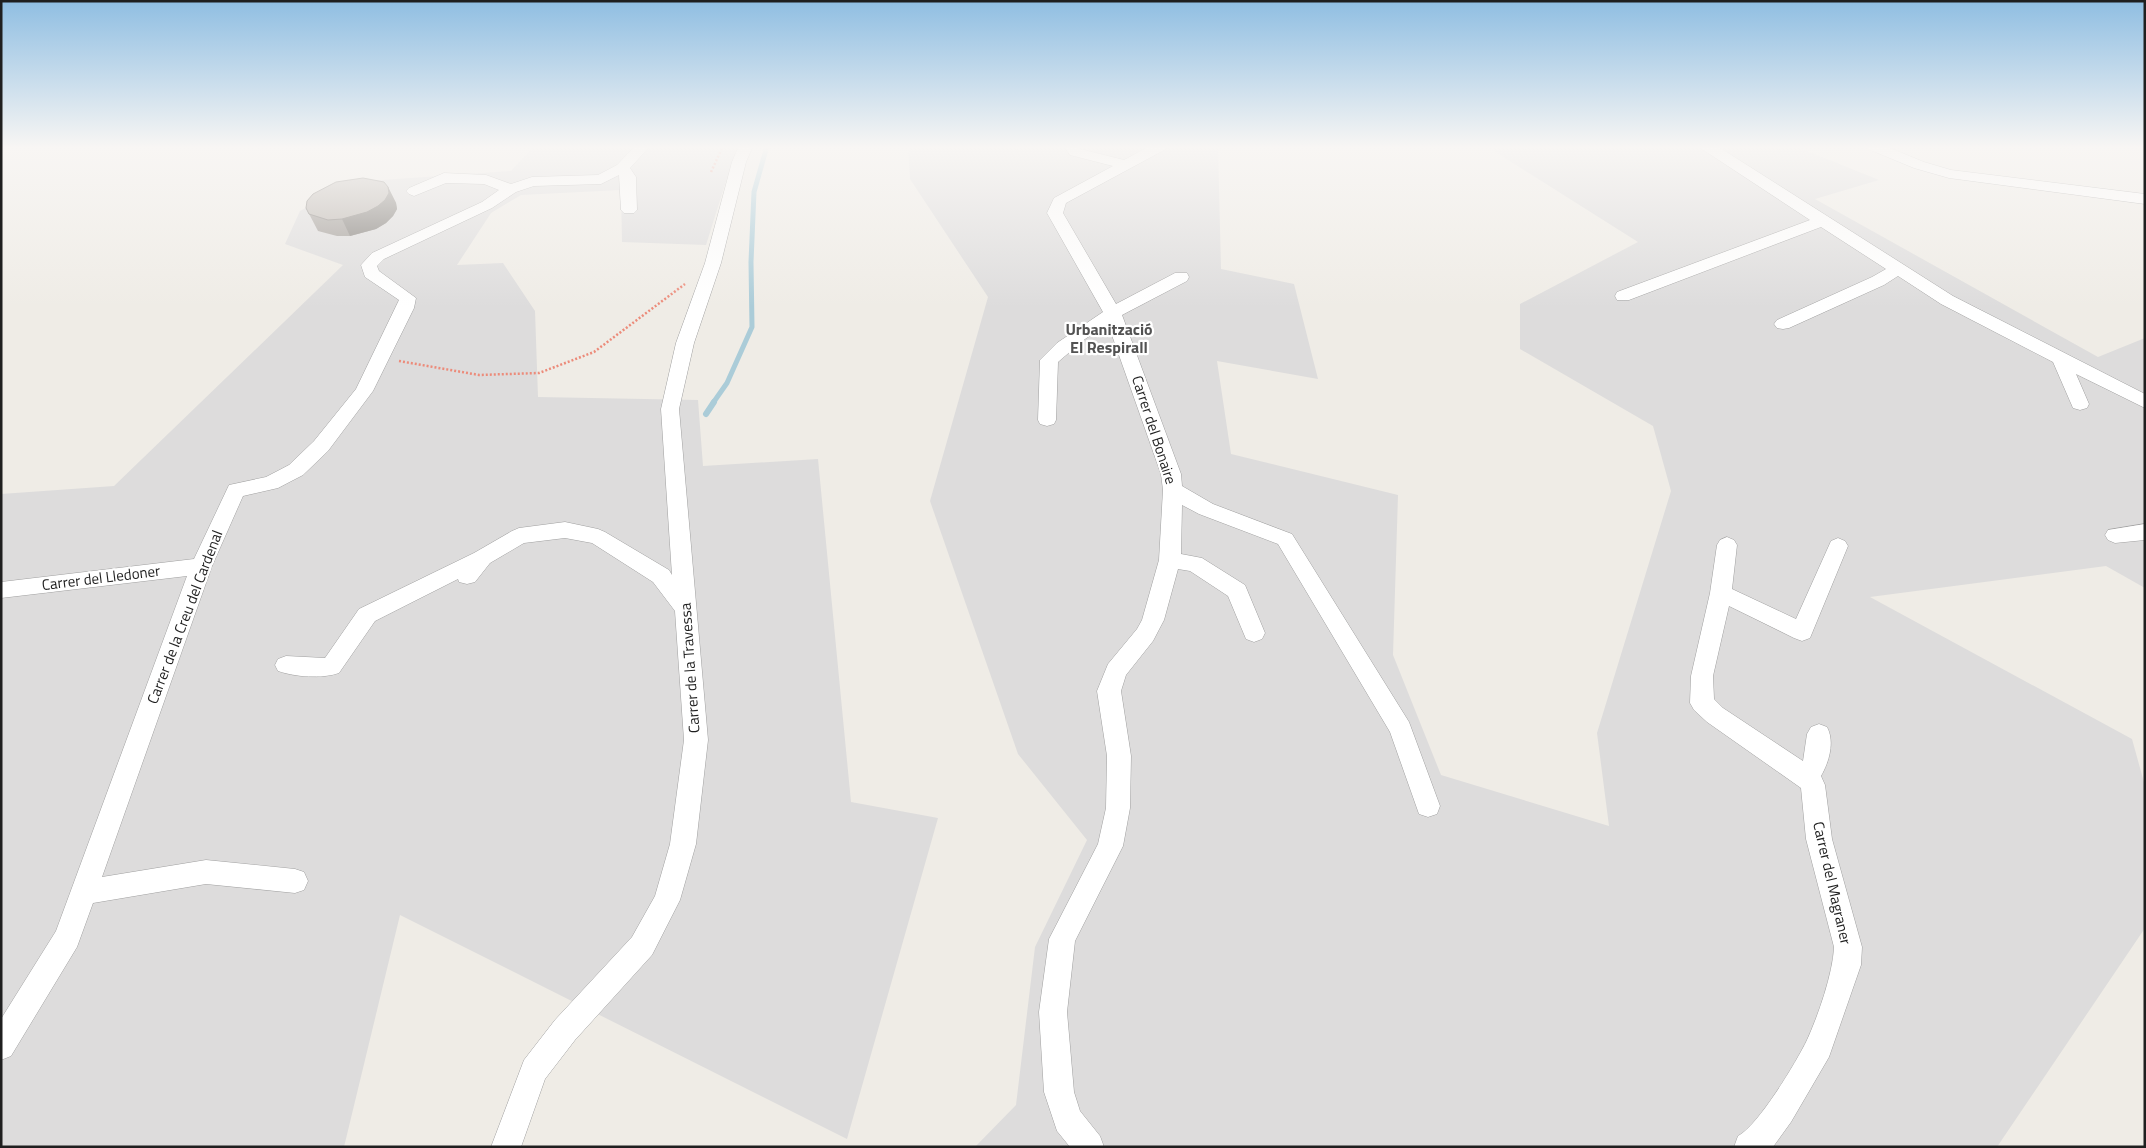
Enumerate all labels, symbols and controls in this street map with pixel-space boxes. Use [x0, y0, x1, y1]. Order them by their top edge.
district label: Urbanització El Respirall [1065, 317, 1153, 359]
street label: Carrer del Bonaire [1126, 373, 1183, 487]
street label: Carrer de la Creu del Cardenal [141, 527, 228, 707]
street label: Carrer del Lledoner [40, 559, 161, 596]
street label: Carrer de la Travessa [673, 602, 706, 734]
street label: Carrer del Magraner [1807, 819, 1858, 947]

